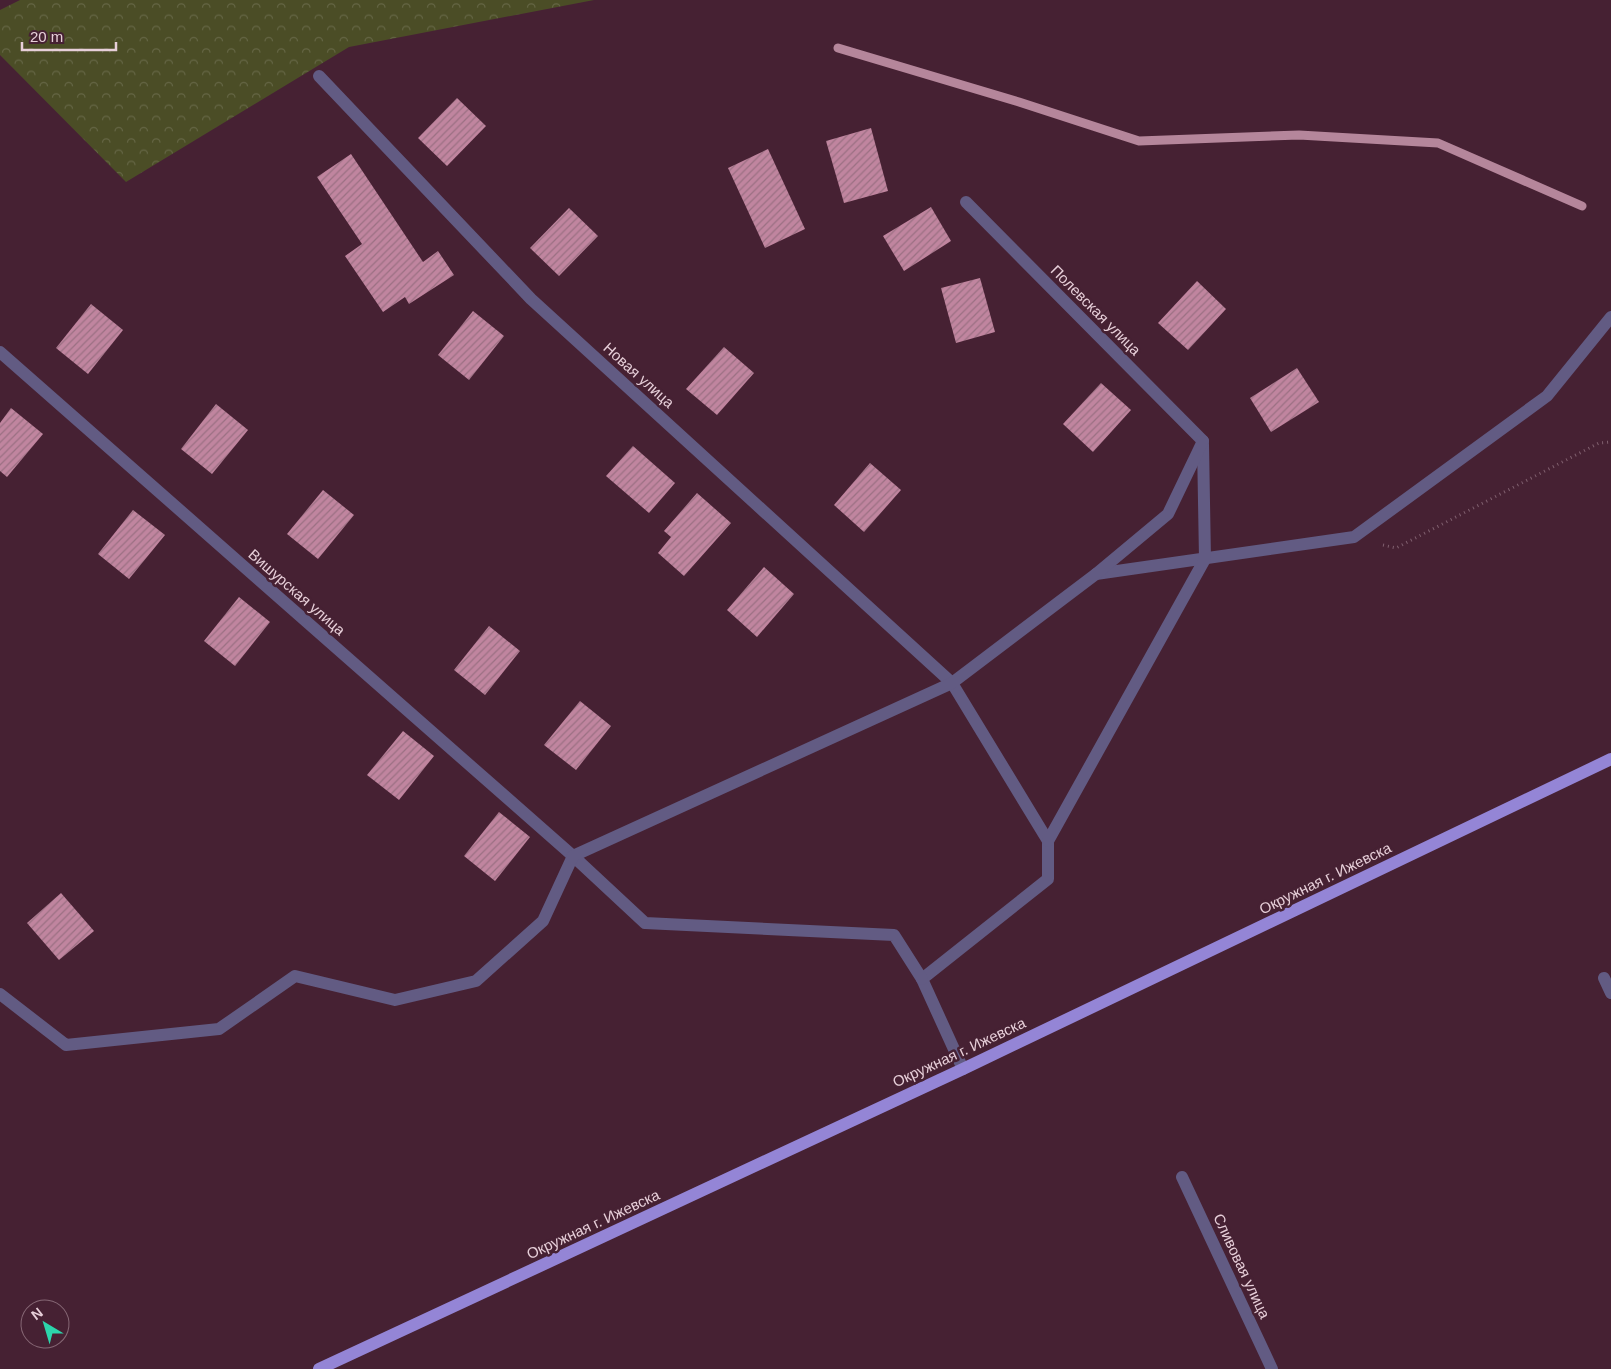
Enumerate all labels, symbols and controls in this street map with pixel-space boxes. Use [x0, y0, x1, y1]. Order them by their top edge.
scale bar [22, 20, 116, 52]
text: 20 m [30, 28, 63, 45]
street label: Полевская улица [1048, 262, 1145, 359]
street label: Новая улица [600, 339, 678, 411]
street label: Вишурская улица [245, 545, 349, 639]
street label: Окружная г. Ижевска [1256, 838, 1394, 917]
street label: Окружная г. Ижевска [890, 1013, 1029, 1090]
street label: Окружная г. Ижевска [524, 1185, 663, 1262]
street label: Сливовая улица [1210, 1211, 1274, 1322]
north arrow [20, 1299, 70, 1349]
text: N [28, 1304, 46, 1323]

